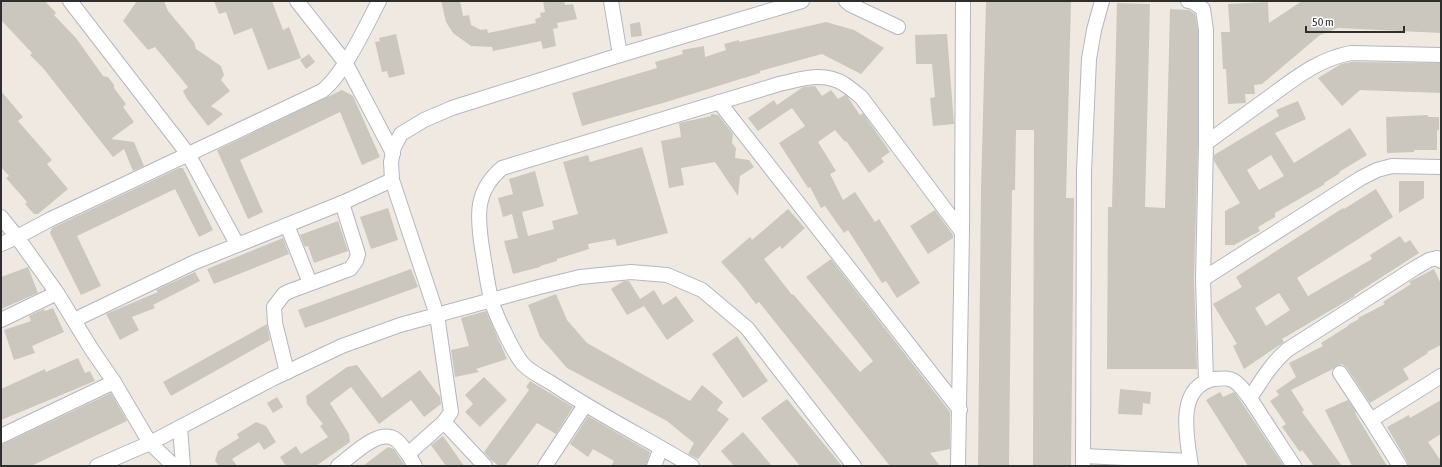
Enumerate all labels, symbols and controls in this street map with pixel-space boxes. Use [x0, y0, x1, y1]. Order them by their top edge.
scale bar [1306, 8, 1404, 34]
text: 50 m [1312, 15, 1334, 29]

